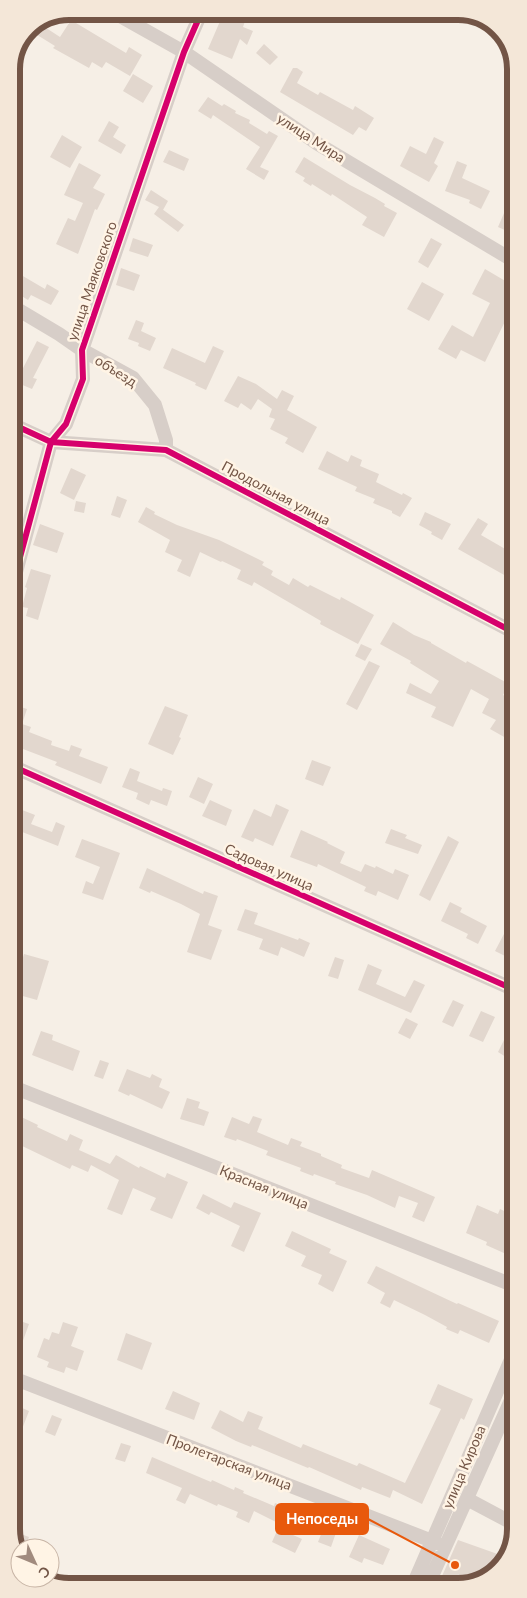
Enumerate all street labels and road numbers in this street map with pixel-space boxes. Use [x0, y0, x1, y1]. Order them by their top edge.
street label: улица Мира [274, 109, 348, 166]
street label: улица Маяковского [63, 219, 120, 343]
street label: объезд [92, 351, 141, 390]
street label: Продольная улица [219, 457, 333, 528]
street label: Садовая улица [222, 839, 316, 894]
street label: Красная улица [217, 1161, 311, 1212]
street label: улица Кирова [438, 1423, 489, 1511]
street label: Пролетарская улица [164, 1430, 294, 1493]

